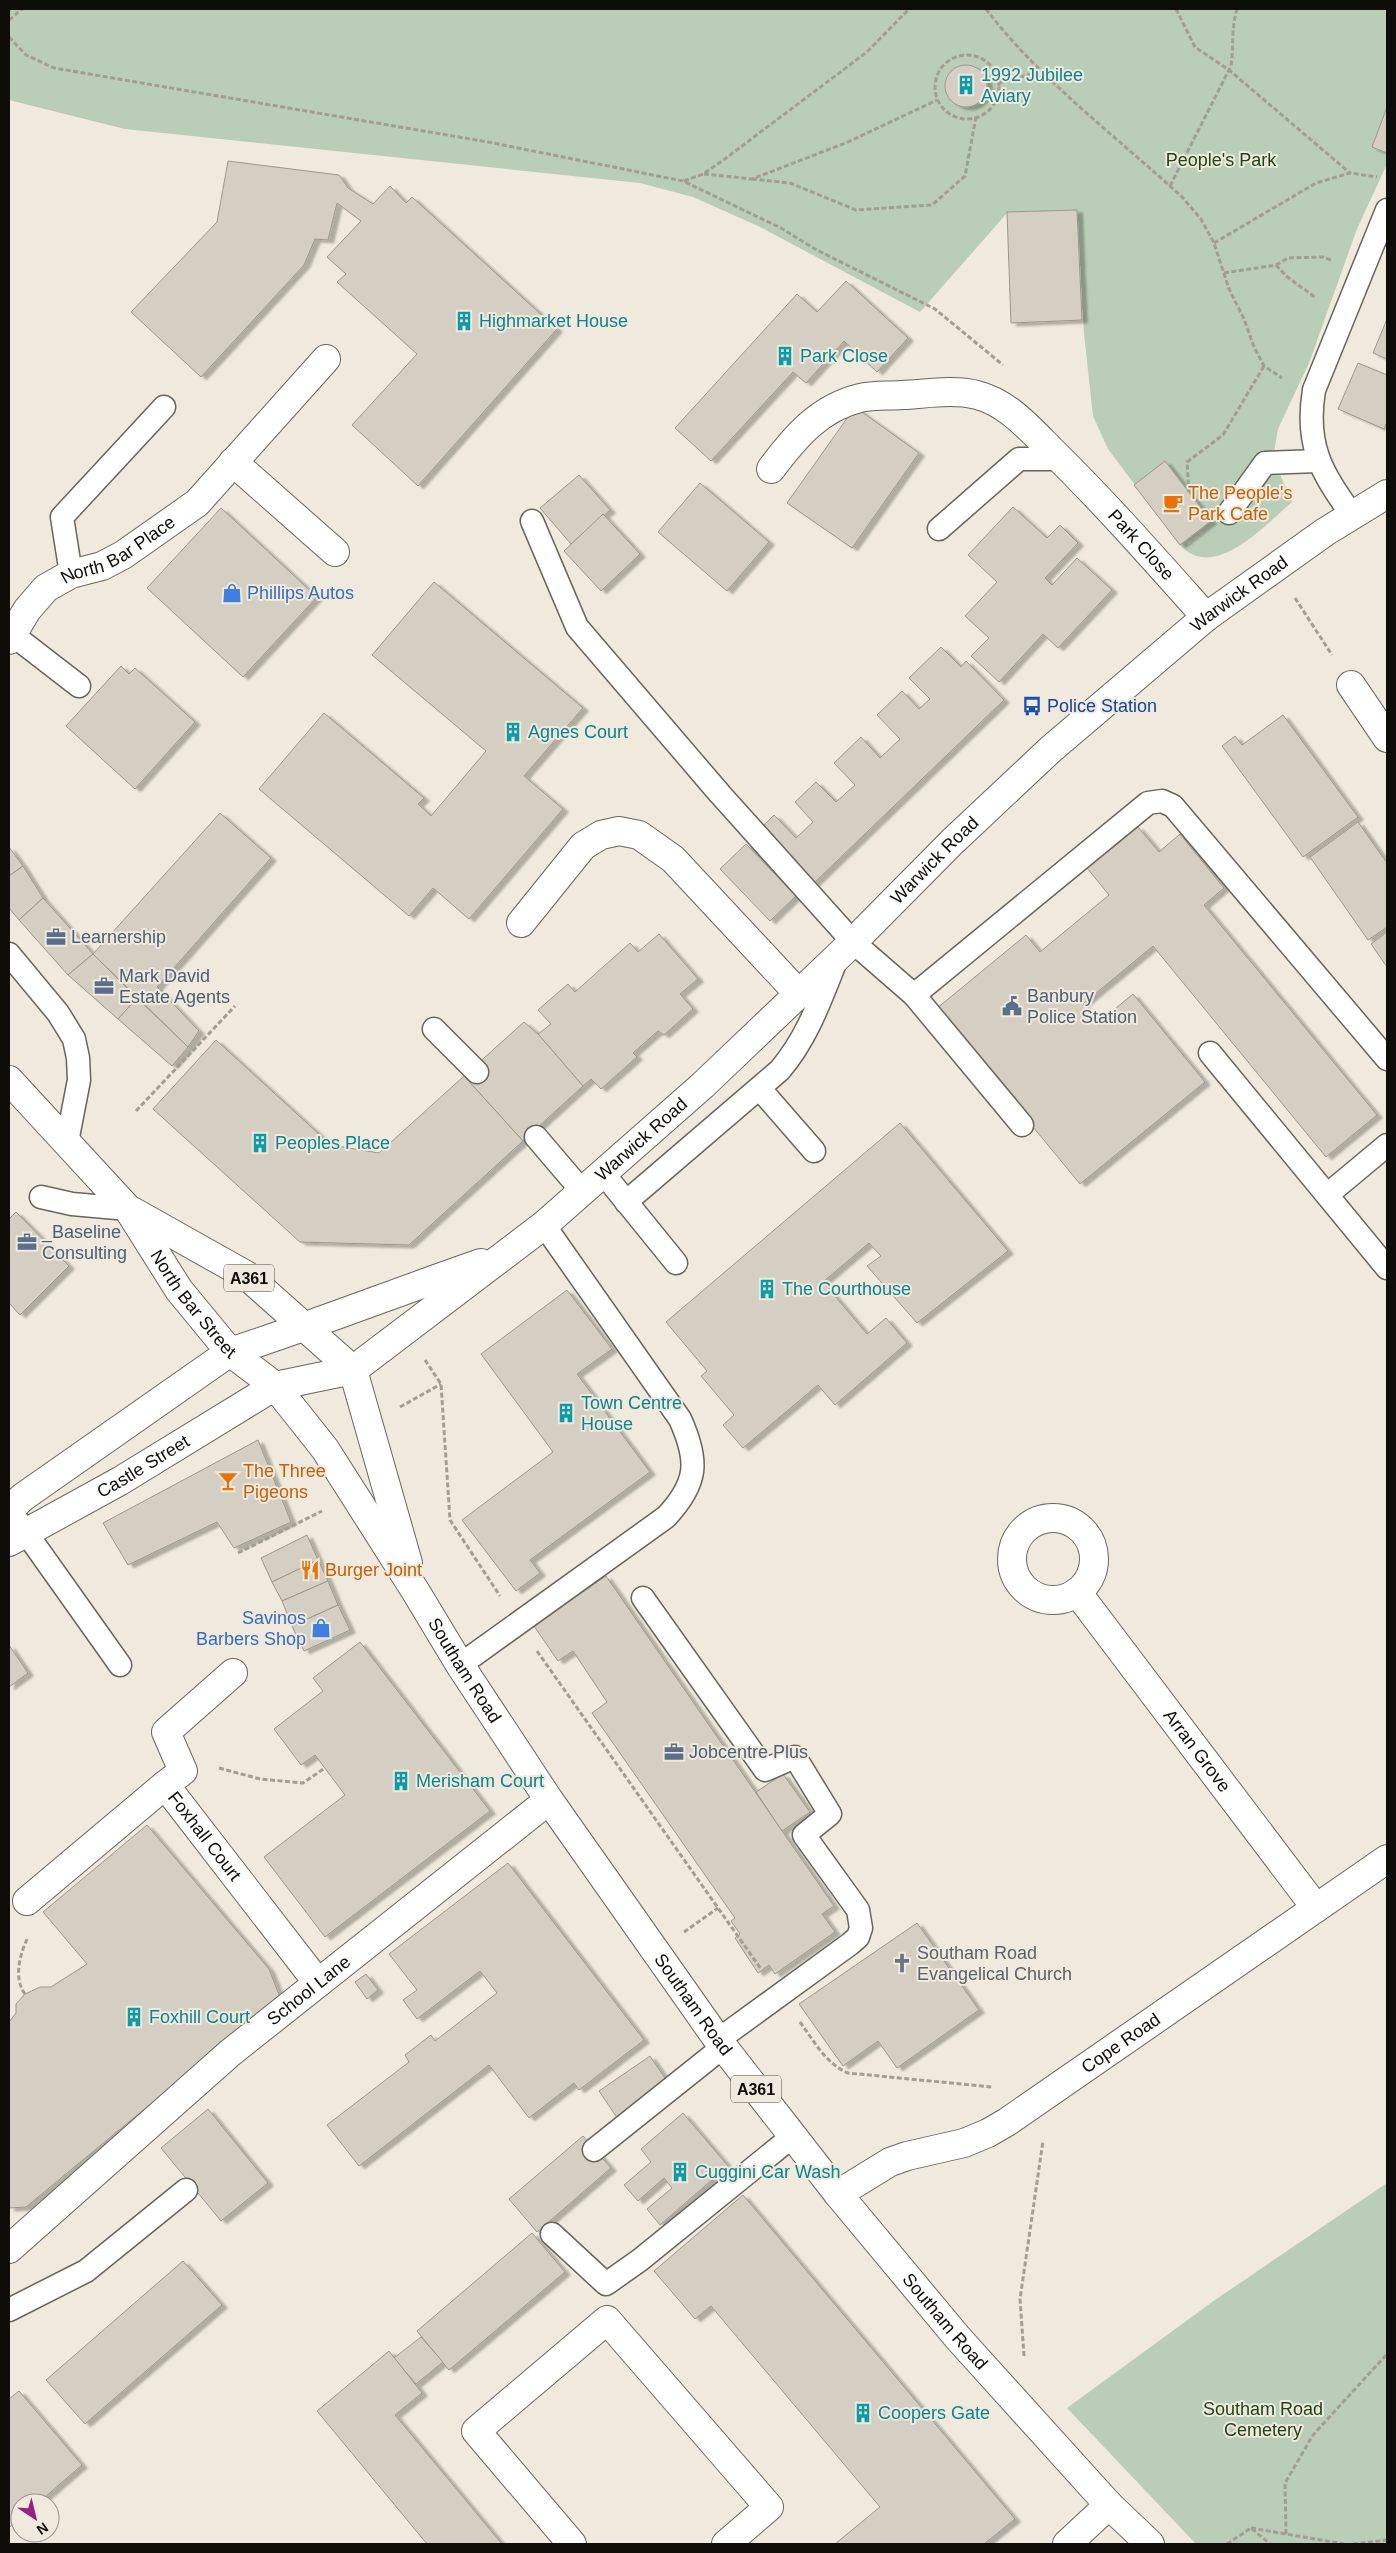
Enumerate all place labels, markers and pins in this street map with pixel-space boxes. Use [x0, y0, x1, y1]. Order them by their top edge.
place label: 1992 Jubilee Aviary [981, 65, 1083, 106]
building icon: 1992 Jubilee Aviary [955, 74, 977, 96]
building icon: Highmarket House [453, 310, 475, 332]
place label: Highmarket House [479, 311, 628, 331]
building icon: Park Close [774, 345, 796, 367]
place label: Park Close [800, 346, 888, 366]
place label: The People's Park Cafe [1188, 483, 1293, 524]
cafe icon: The People's Park Cafe [1162, 492, 1184, 514]
shop icon: Phillips Autos [221, 582, 243, 604]
place label: Phillips Autos [247, 583, 354, 603]
bus stop icon: Police Station [1021, 695, 1043, 717]
place label: Police Station [1047, 696, 1157, 716]
building icon: Agnes Court [502, 721, 524, 743]
place label: Agnes Court [528, 722, 628, 742]
office icon: Learnership [45, 926, 67, 948]
place label: Learnership [71, 927, 166, 947]
place label: Mark David Estate Agents [119, 966, 230, 1007]
office icon: Mark David Estate Agents [93, 975, 115, 997]
place label: Banbury Police Station [1027, 986, 1137, 1027]
public building icon: Banbury Police Station [1001, 995, 1023, 1017]
building icon: Peoples Place [249, 1132, 271, 1154]
place label: Peoples Place [275, 1133, 390, 1153]
place label: _Baseline Consulting [41, 1222, 127, 1263]
office icon: _Baseline Consulting [16, 1231, 38, 1253]
building icon: The Courthouse [756, 1278, 778, 1300]
place label: The Courthouse [782, 1279, 911, 1299]
place label: Town Centre House [581, 1393, 682, 1434]
building icon: Town Centre House [555, 1402, 577, 1424]
place label: The Three Pigeons [243, 1461, 326, 1502]
bar icon: The Three Pigeons [217, 1470, 239, 1492]
restaurant icon: Burger Joint [299, 1559, 321, 1581]
place label: Burger Joint [325, 1560, 422, 1580]
place label: Savinos Barbers Shop [196, 1608, 306, 1649]
shop icon: Savinos Barbers Shop [310, 1617, 332, 1639]
office icon: Jobcentre Plus [663, 1741, 685, 1763]
place label: Jobcentre Plus [689, 1742, 808, 1762]
building icon: Merisham Court [390, 1770, 412, 1792]
place label: Merisham Court [416, 1771, 544, 1791]
place label: Southam Road Evangelical Church [917, 1943, 1072, 1984]
church icon: Southam Road Evangelical Church [891, 1952, 913, 1974]
building icon: Foxhill Court [123, 2006, 145, 2028]
place label: Foxhill Court [149, 2007, 250, 2027]
building icon: Cuggini Car Wash [669, 2161, 691, 2183]
place label: Cuggini Car Wash [695, 2162, 840, 2182]
building icon: Coopers Gate [852, 2402, 874, 2424]
place label: Coopers Gate [878, 2403, 990, 2423]

